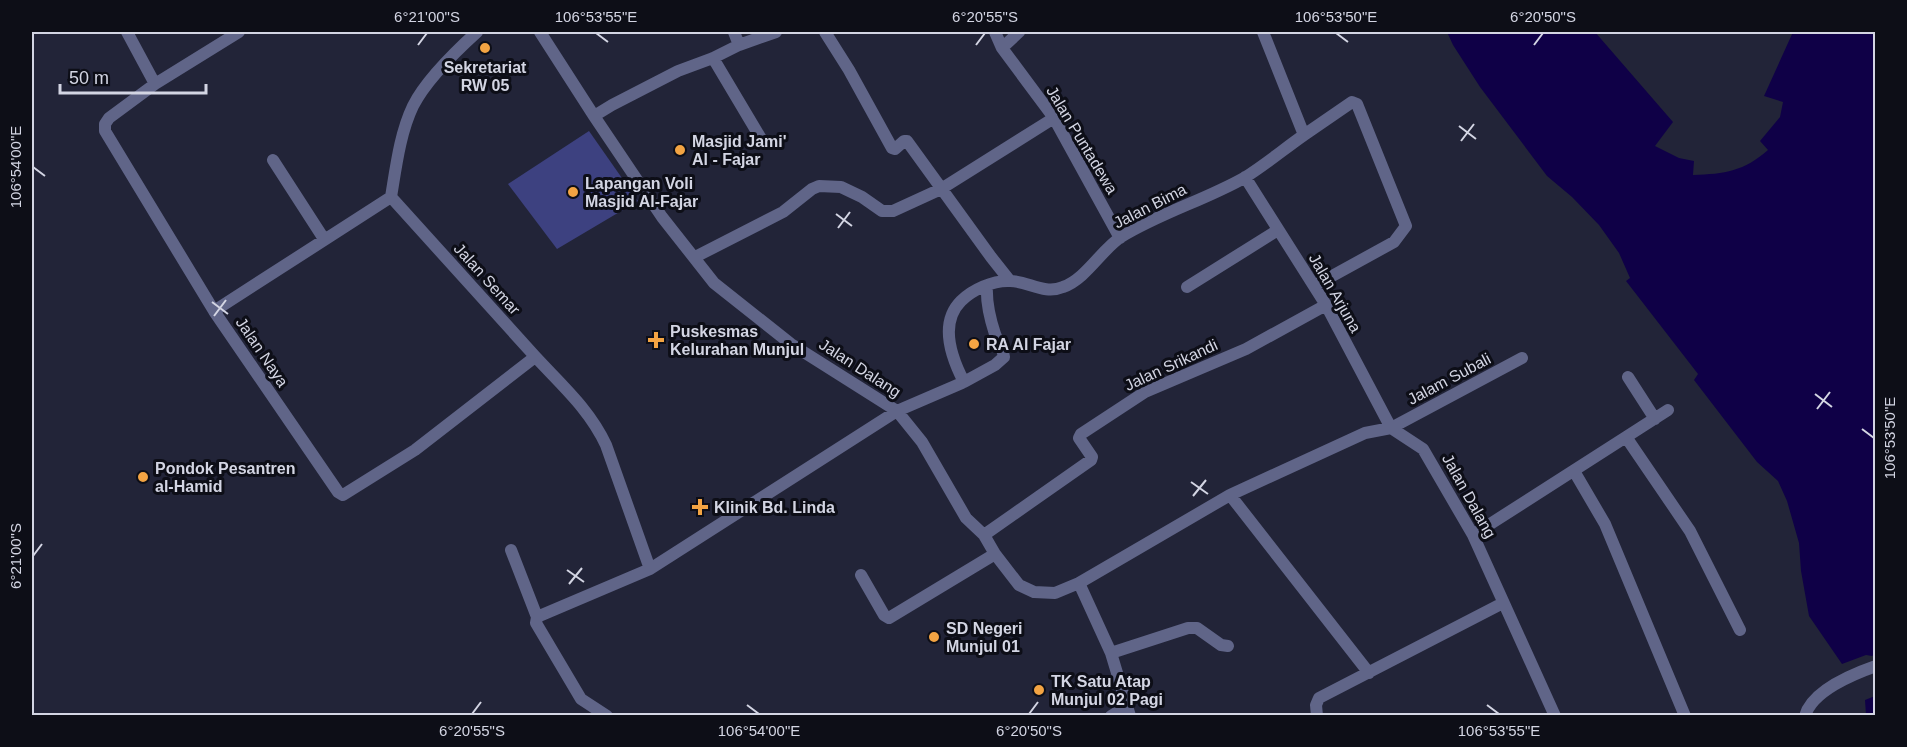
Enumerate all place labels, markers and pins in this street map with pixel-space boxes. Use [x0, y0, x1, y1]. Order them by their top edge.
marker: Sekretariat RW 05 [478, 41, 492, 55]
place label: Sekretariat RW 05 [444, 59, 527, 94]
place label: Masjid Jami' Al - Fajar [692, 133, 787, 168]
marker: Masjid Jami' Al - Fajar [673, 143, 687, 157]
place label: Lapangan Voli Masjid Al-Fajar [585, 175, 698, 210]
marker: Lapangan Voli Masjid Al-Fajar [566, 185, 580, 199]
place label: Puskesmas Kelurahan Munjul [670, 323, 804, 358]
marker: Puskesmas Kelurahan Munjul [647, 331, 665, 349]
place label: RA Al Fajar [986, 336, 1071, 353]
marker: RA Al Fajar [967, 337, 981, 351]
place label: Pondok Pesantren al-Hamid [155, 460, 295, 495]
marker: Pondok Pesantren al-Hamid [136, 470, 150, 484]
marker: Klinik Bd. Linda [691, 498, 709, 516]
place label: Klinik Bd. Linda [714, 499, 835, 516]
place label: SD Negeri Munjul 01 [946, 620, 1022, 655]
marker: SD Negeri Munjul 01 [927, 630, 941, 644]
place label: TK Satu Atap Munjul 02 Pagi [1051, 673, 1163, 708]
marker: TK Satu Atap Munjul 02 Pagi [1032, 683, 1046, 697]

